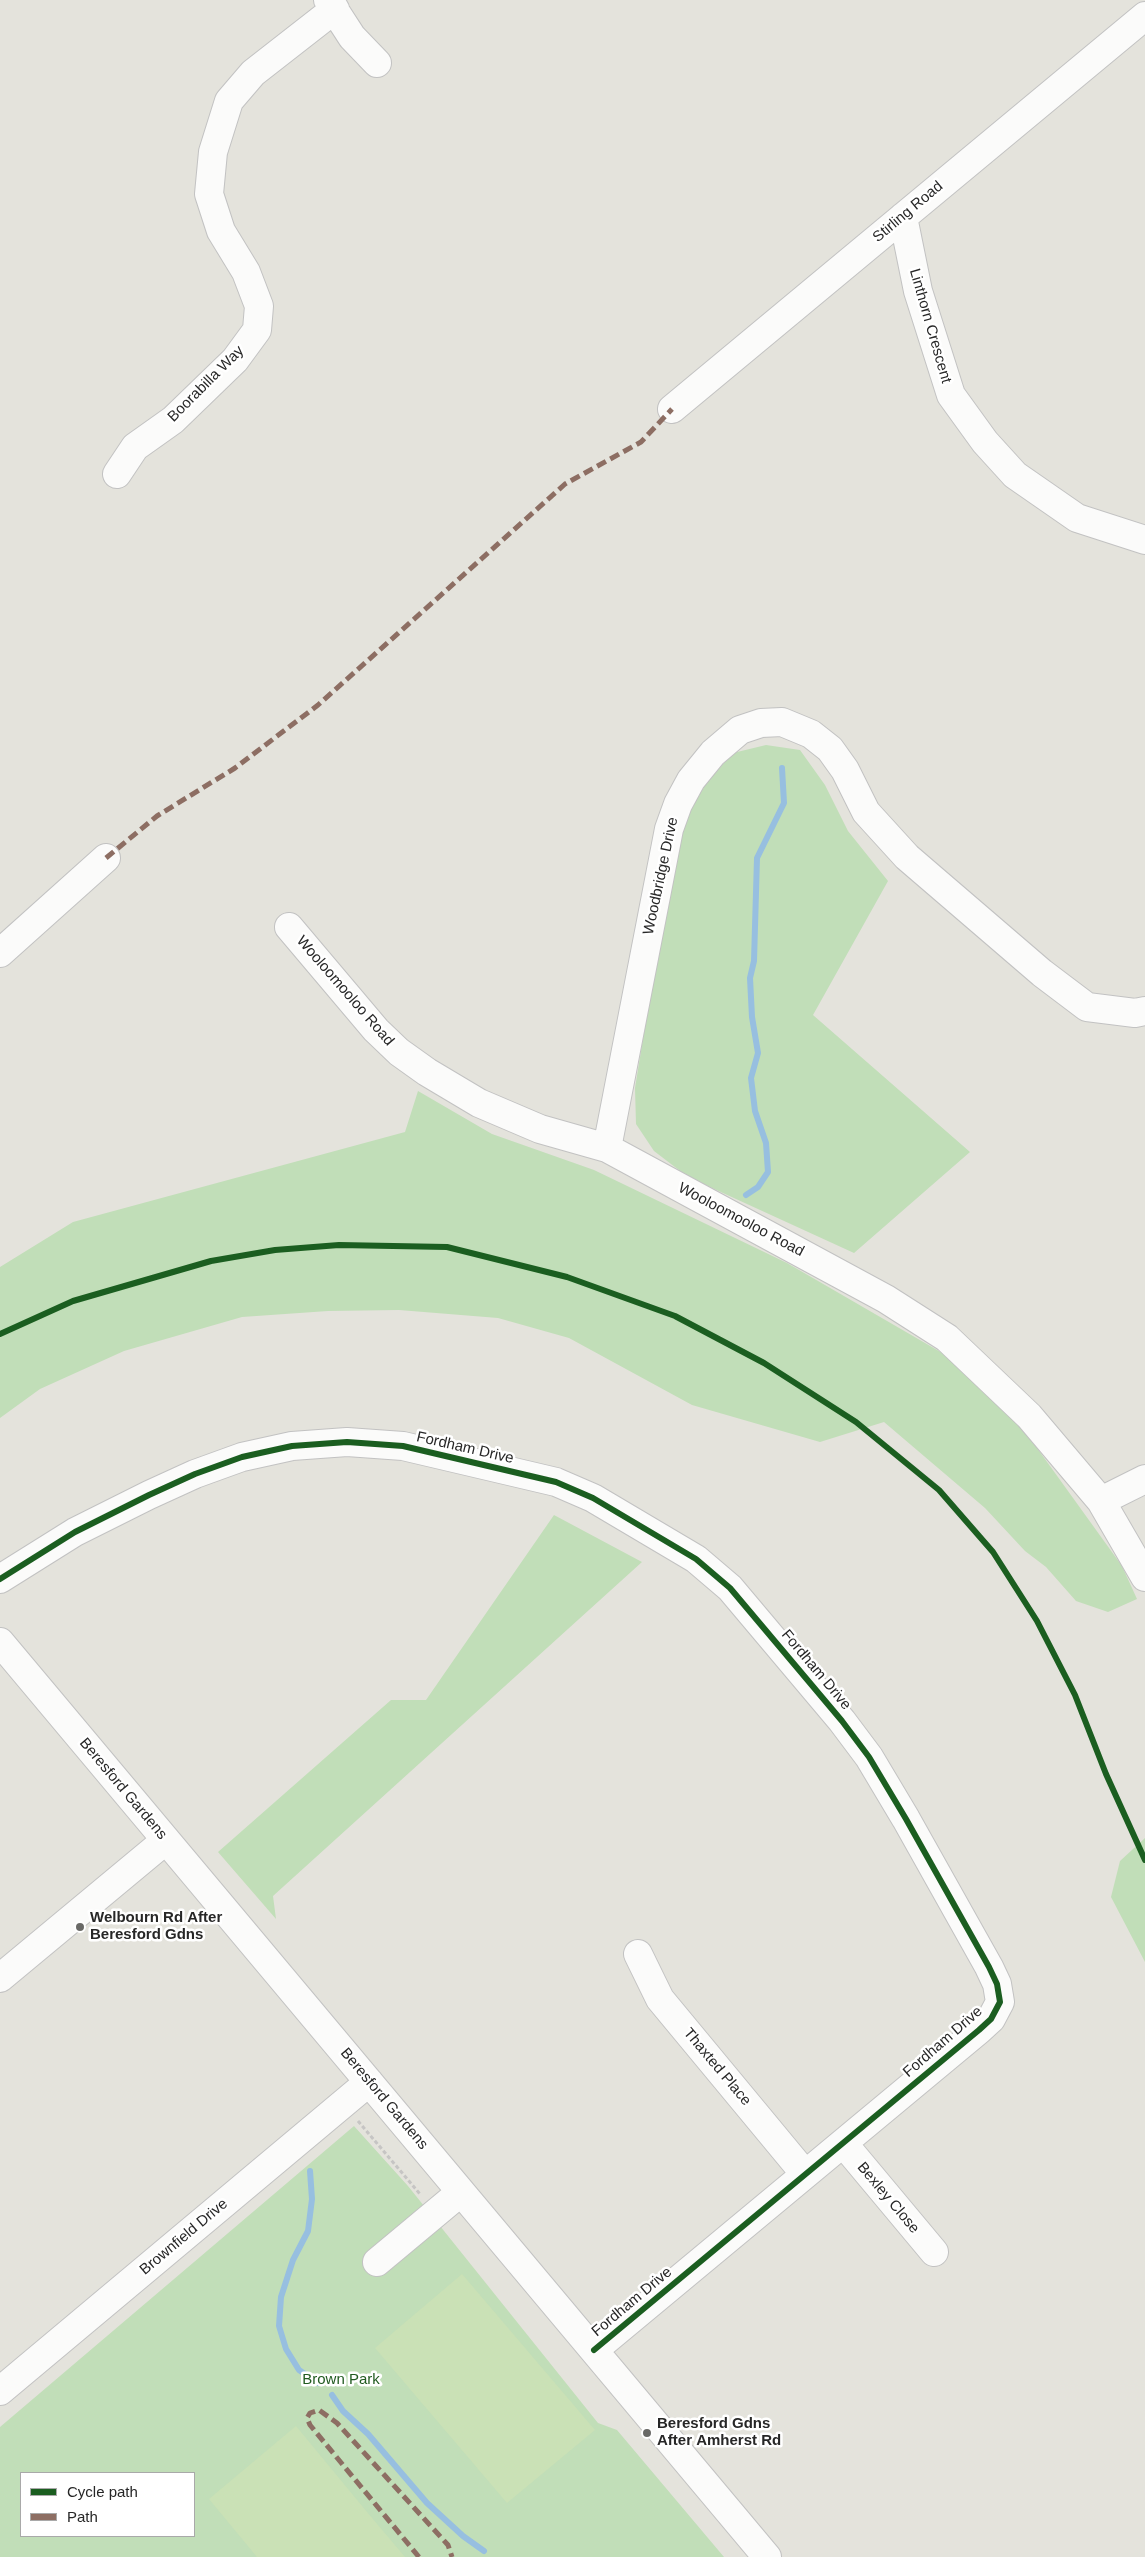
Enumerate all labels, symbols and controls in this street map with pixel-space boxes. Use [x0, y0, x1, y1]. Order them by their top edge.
street label: Stirling Road [869, 178, 947, 246]
street label: Linthorn Crescent [905, 267, 955, 385]
street label: Boorabilla Way [164, 342, 248, 426]
street label: Woodbridge Drive [640, 816, 682, 936]
street label: Wooloomooloo Road [292, 932, 398, 1050]
street label: Wooloomooloo Road [675, 1179, 807, 1261]
street label: Fordham Drive [415, 1428, 515, 1468]
street label: Fordham Drive [777, 1626, 855, 1714]
street label: Beresford Gardens [75, 1735, 171, 1843]
place label: Welbourn Rd After Beresford Gdns [90, 1909, 222, 1944]
marker: Welbourn Rd After Beresford Gdns [74, 1921, 86, 1933]
street label: Fordham Drive [900, 2003, 986, 2081]
street label: Thaxted Place [679, 2024, 755, 2110]
street label: Beresford Gardens [336, 2045, 432, 2153]
street label: Bexley Close [853, 2159, 923, 2237]
street label: Brownfield Drive [136, 2195, 232, 2279]
street label: Fordham Drive [588, 2263, 676, 2341]
park label: Brown Park [302, 2371, 380, 2389]
place label: Beresford Gdns After Amherst Rd [657, 2415, 781, 2450]
marker: Beresford Gdns After Amherst Rd [641, 2427, 653, 2439]
legend [20, 2472, 195, 2537]
text: Cycle path [67, 2483, 138, 2500]
text: Path [67, 2508, 98, 2525]

